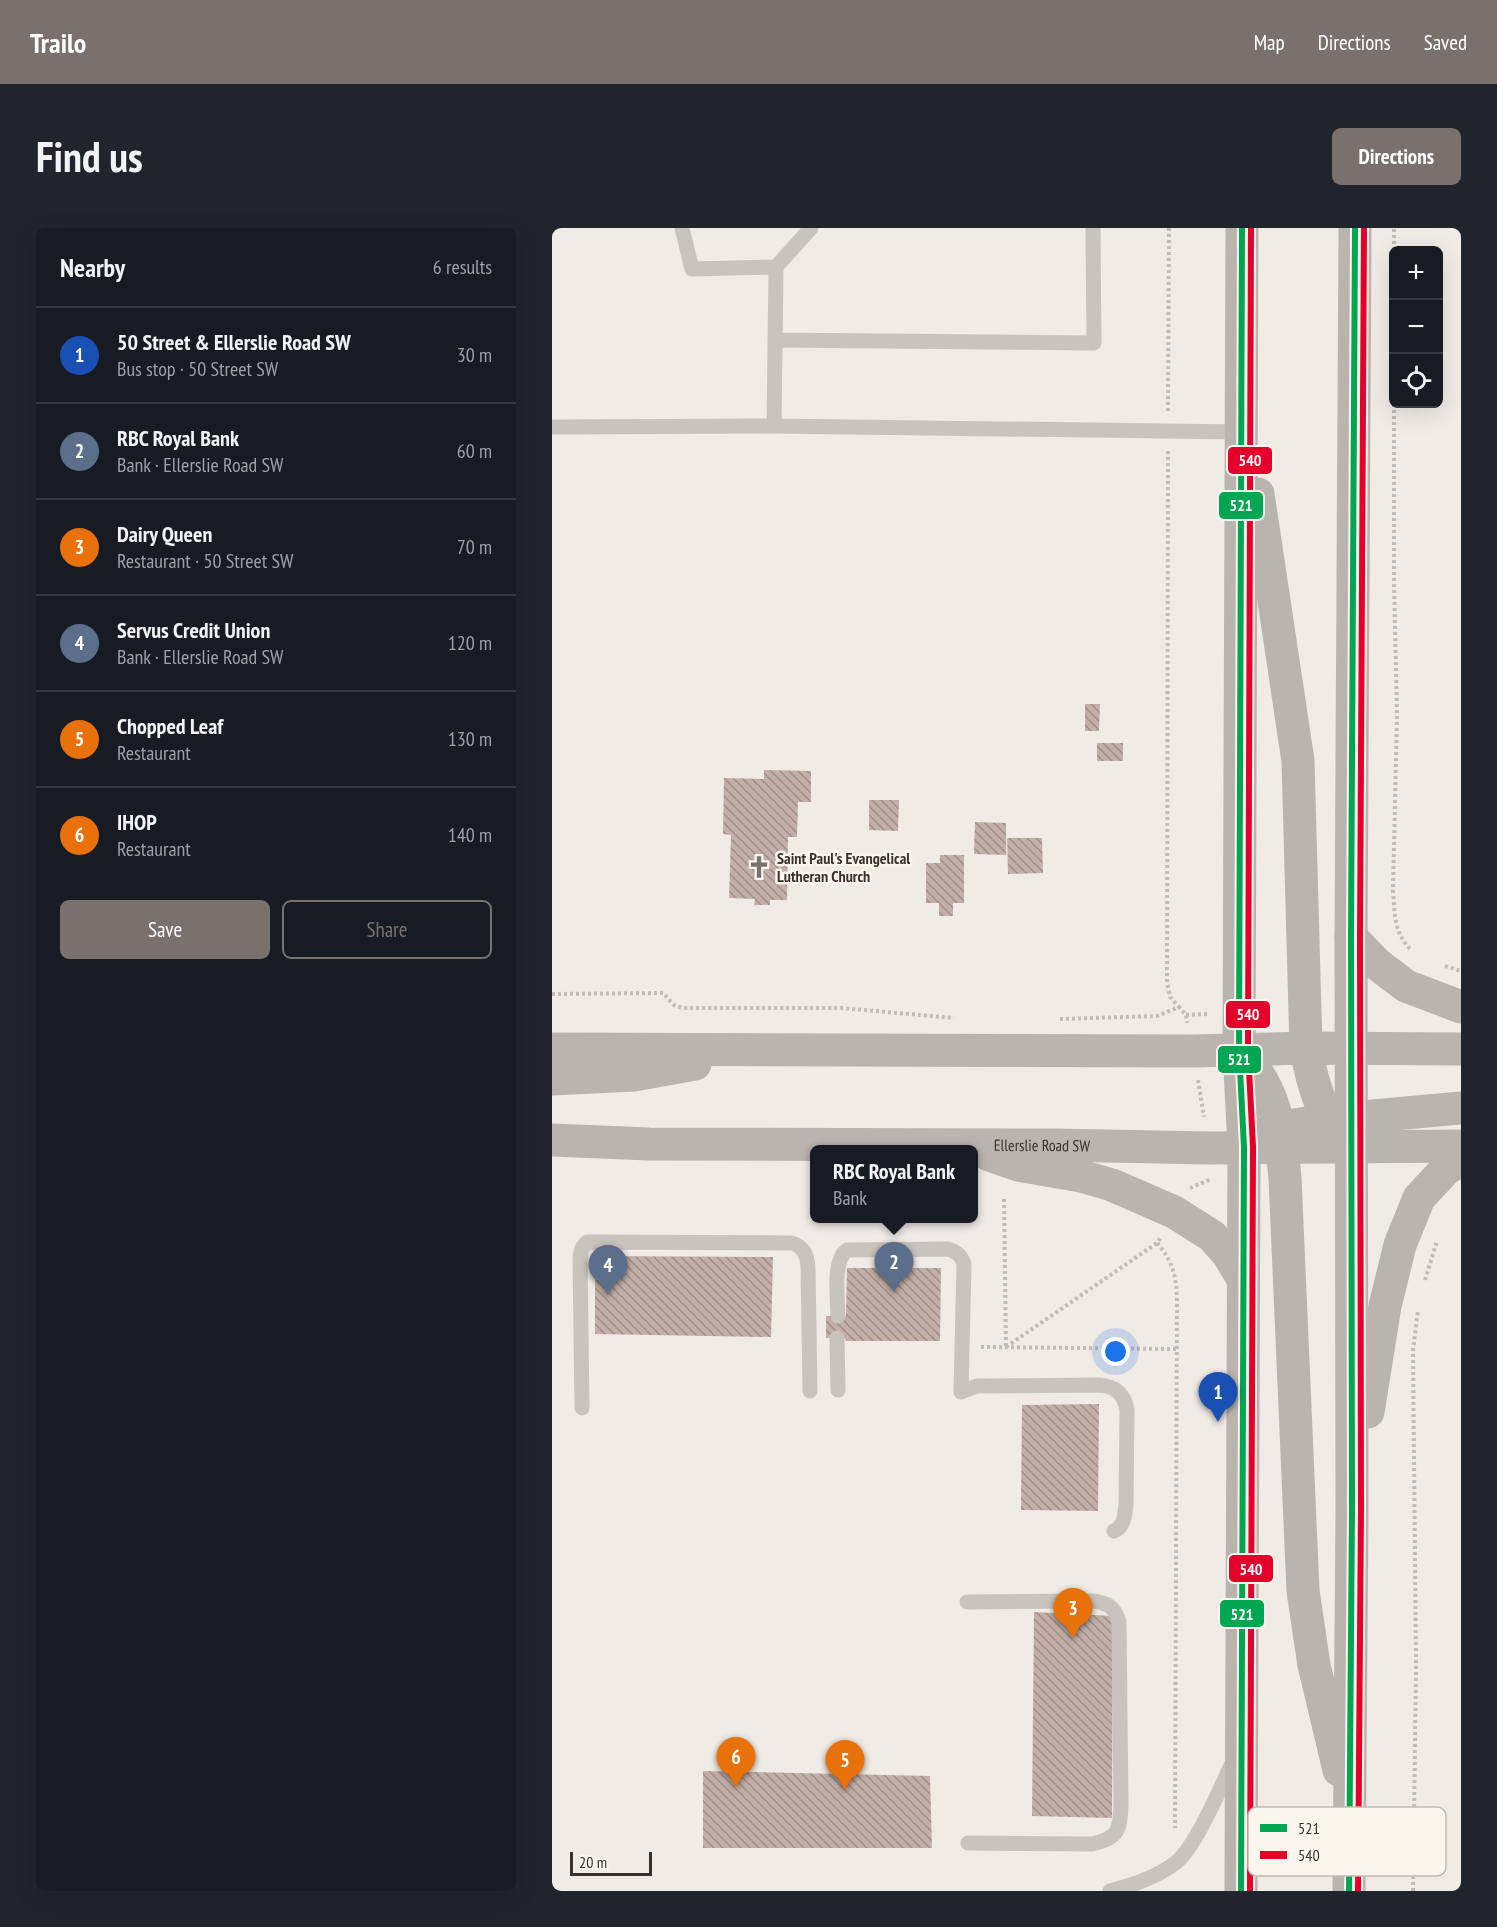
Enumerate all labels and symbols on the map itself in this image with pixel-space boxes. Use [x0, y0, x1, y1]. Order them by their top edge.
line badge: 540 [1227, 446, 1273, 475]
text: 540 [1239, 450, 1262, 470]
line badge: 521 [1218, 491, 1264, 520]
text: 521 [1230, 495, 1252, 515]
place label: Saint Paul's Evangelical Lutheran Church [777, 848, 910, 886]
church icon: Saint Paul's Evangelical Lutheran Church [746, 854, 772, 880]
line badge: 540 [1225, 1000, 1271, 1029]
text: 540 [1237, 1004, 1260, 1024]
line badge: 521 [1217, 1045, 1262, 1074]
text: 521 [1228, 1049, 1250, 1069]
street label: Ellerslie Road SW [994, 1135, 1091, 1156]
pin: 2 [874, 1242, 914, 1292]
pin: 4 [588, 1246, 628, 1295]
your location [1101, 1337, 1130, 1366]
pin: 1 [1198, 1372, 1238, 1422]
line badge: 540 [1228, 1554, 1274, 1583]
text: 540 [1240, 1559, 1263, 1579]
pin: 3 [1054, 1588, 1092, 1638]
line badge: 521 [1219, 1599, 1265, 1628]
text: 521 [1231, 1604, 1253, 1624]
pin: 6 [716, 1738, 756, 1787]
pin: 5 [826, 1740, 864, 1790]
legend [1248, 1807, 1446, 1876]
text: 521 [1298, 1818, 1320, 1838]
text: 540 [1298, 1845, 1320, 1865]
scale bar [570, 1849, 652, 1876]

